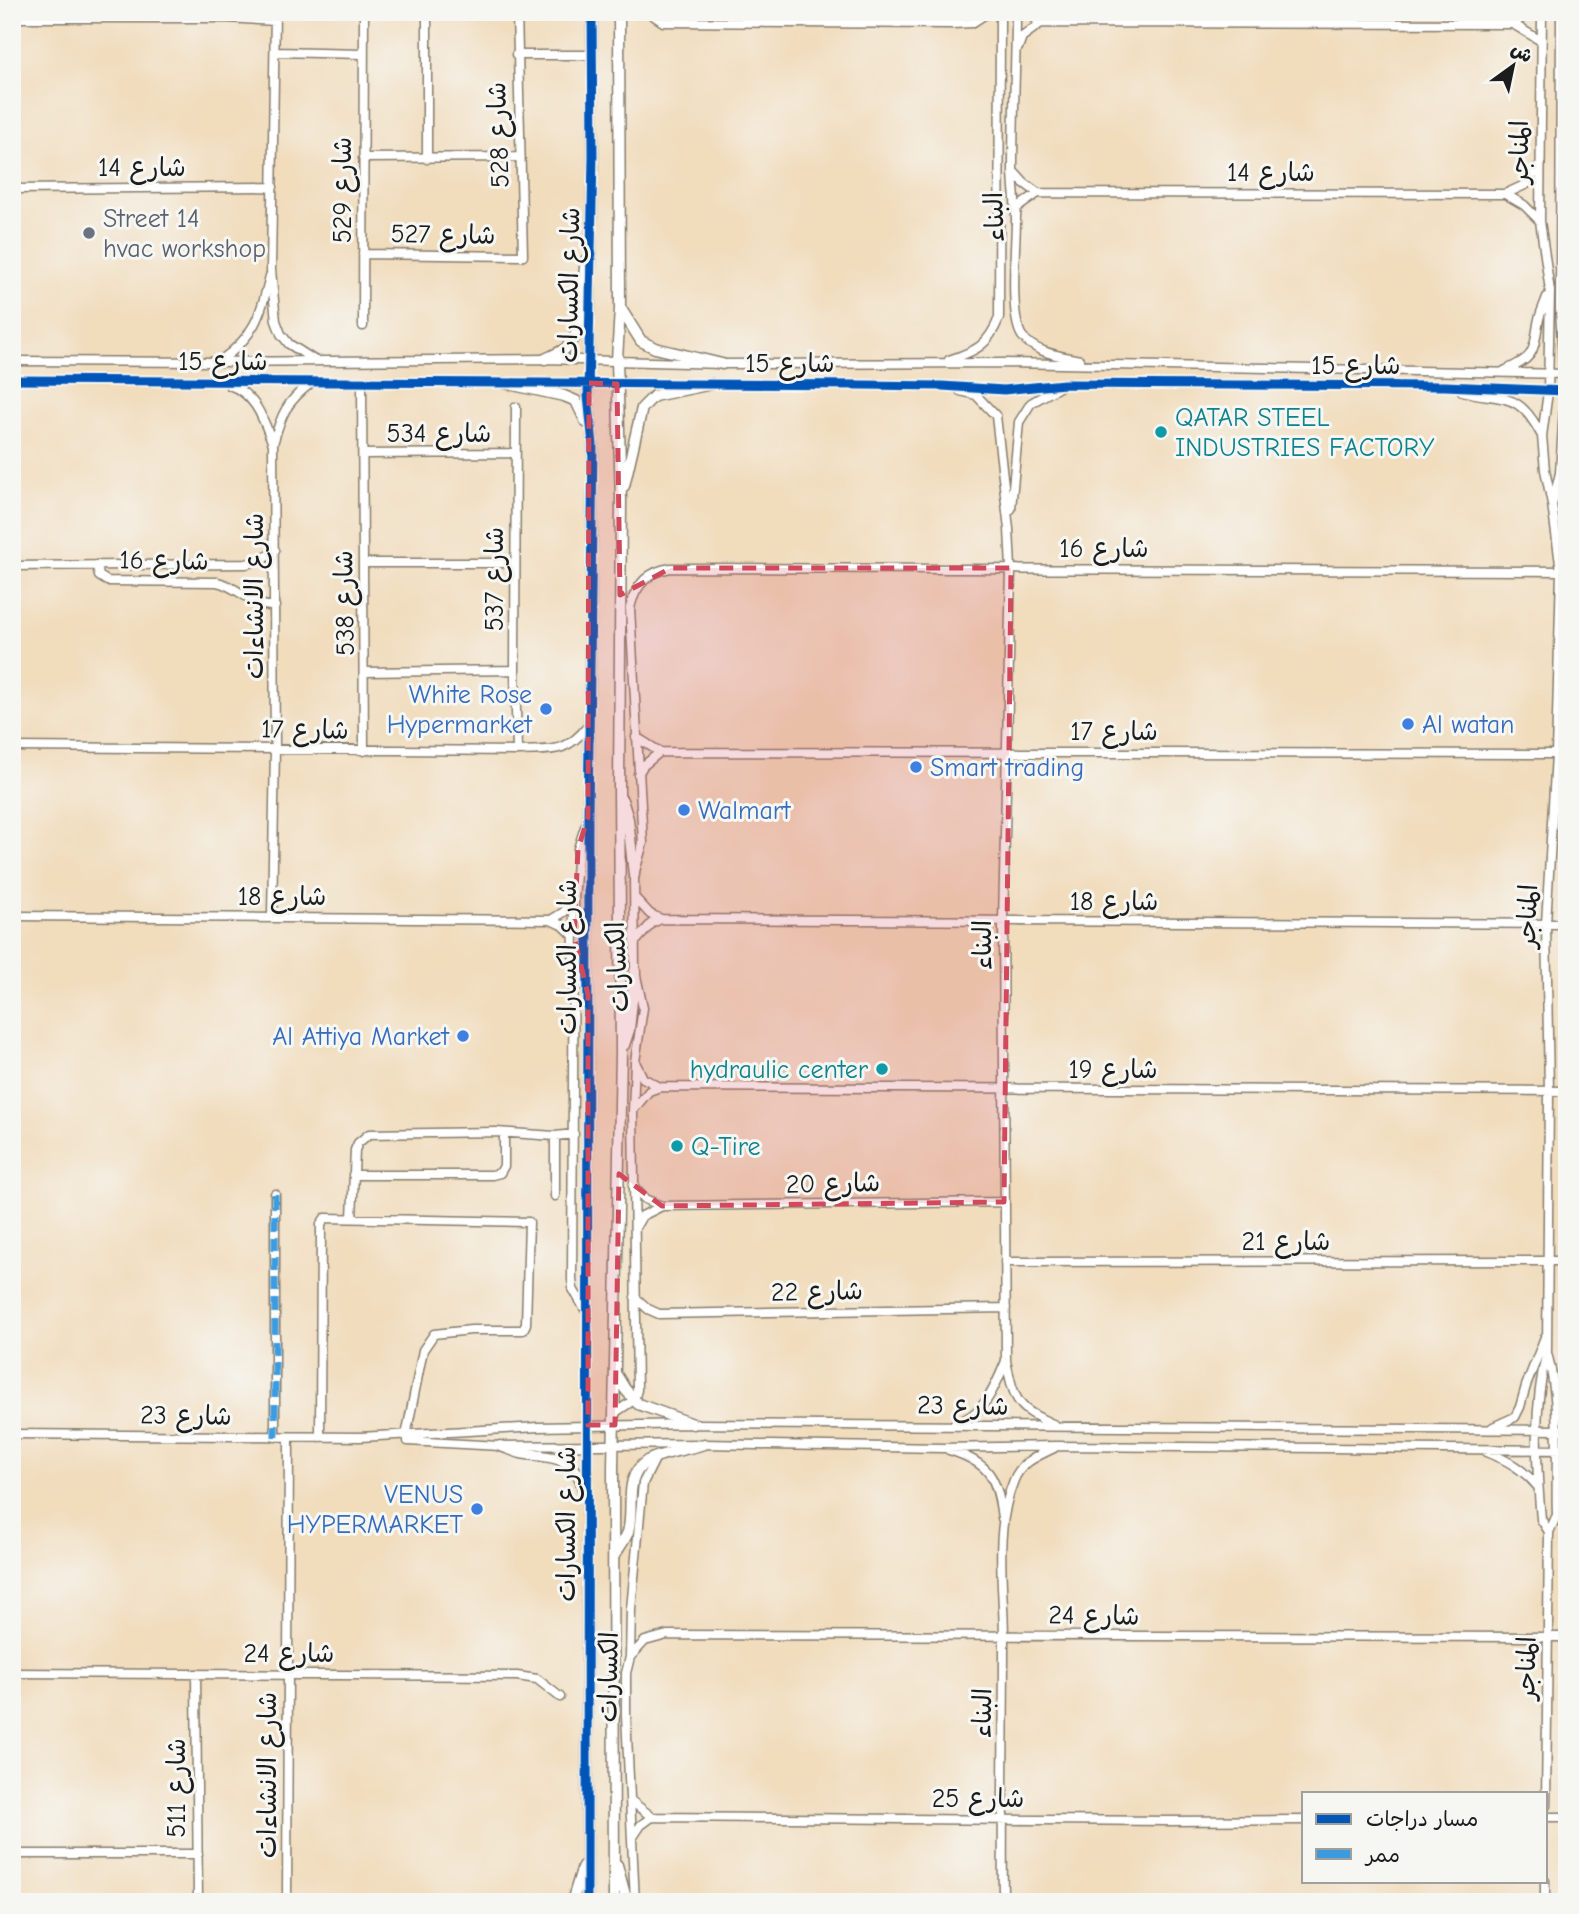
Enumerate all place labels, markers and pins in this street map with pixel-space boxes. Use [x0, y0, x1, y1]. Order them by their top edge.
place label: Street 14 hvac workshop [103, 204, 266, 264]
marker: Street 14 hvac workshop [81, 225, 97, 241]
place label: QATAR STEEL INDUSTRIES FACTORY [1175, 403, 1435, 463]
marker: QATAR STEEL INDUSTRIES FACTORY [1153, 424, 1169, 440]
place label: White Rose Hypermarket [387, 680, 534, 740]
marker: White Rose Hypermarket [538, 701, 554, 717]
place label: Al watan [1422, 710, 1514, 740]
marker: Al watan [1400, 716, 1416, 732]
place label: Smart trading [930, 753, 1084, 783]
marker: Smart trading [908, 759, 924, 775]
place label: Walmart [698, 796, 792, 826]
marker: Walmart [676, 802, 692, 818]
place label: Al Attiya Market [272, 1022, 451, 1052]
marker: Al Attiya Market [455, 1028, 471, 1044]
place label: hydraulic center [690, 1055, 869, 1085]
marker: hydraulic center [874, 1061, 890, 1077]
place label: Q-Tire [691, 1132, 761, 1162]
marker: Q-Tire [669, 1138, 685, 1154]
place label: VENUS HYPERMARKET [287, 1480, 463, 1540]
marker: VENUS HYPERMARKET [469, 1501, 485, 1517]

